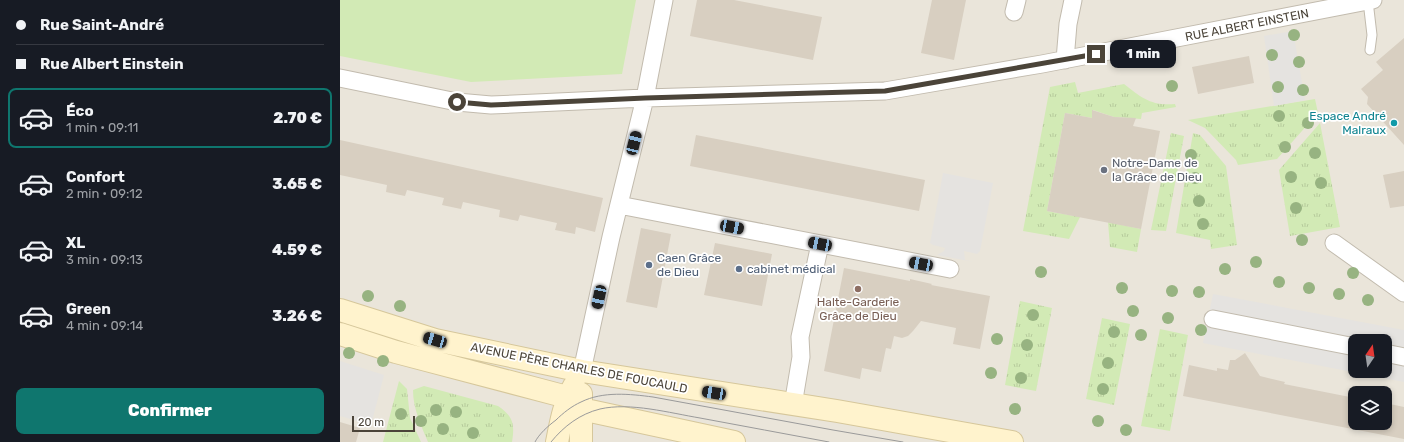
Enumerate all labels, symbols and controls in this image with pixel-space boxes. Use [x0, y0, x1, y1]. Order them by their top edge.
street label: RUE ALBERT EINSTEIN [1184, 6, 1310, 44]
text: Rue Saint-André [40, 16, 164, 34]
callout: 1 min [1110, 40, 1176, 68]
route end [1087, 45, 1105, 63]
text: 1 min [1126, 46, 1160, 61]
text: Rue Albert Einstein [40, 55, 184, 73]
route start [448, 93, 466, 111]
icon: car [18, 100, 54, 136]
text: Éco [66, 102, 94, 120]
text: 2.70 € [273, 109, 322, 127]
place label: Espace André Malraux [1309, 109, 1387, 137]
marker: Espace André Malraux [1389, 118, 1399, 128]
text: 1 min · 09:11 [66, 120, 138, 135]
car [625, 130, 643, 156]
place label: Notre-Dame de la Grâce de Dieu [1112, 156, 1202, 184]
marker: Notre-Dame de la Grâce de Dieu [1099, 165, 1109, 175]
icon: car [18, 166, 54, 202]
text: Confort [66, 168, 125, 186]
text: 3.65 € [272, 175, 322, 193]
text: 2 min · 09:12 [66, 186, 143, 201]
car [719, 219, 745, 235]
icon: car [18, 232, 54, 268]
text: XL [66, 234, 85, 252]
car [807, 236, 833, 252]
text: 4.59 € [272, 241, 322, 259]
place label: Caen Grâce de Dieu [657, 251, 721, 279]
text: 3 min · 09:13 [66, 252, 143, 267]
car [908, 256, 934, 272]
marker: Caen Grâce de Dieu [644, 260, 654, 270]
place label: cabinet médical [747, 262, 836, 276]
marker: cabinet médical [734, 264, 744, 274]
car [591, 284, 607, 310]
marker: Halte-Garderie Grâce de Dieu [853, 284, 863, 294]
place label: Halte-Garderie Grâce de Dieu [817, 295, 900, 323]
icon: car [18, 298, 54, 334]
text: Green [66, 300, 111, 318]
text: 3.26 € [272, 307, 322, 325]
text: 4 min · 09:14 [66, 318, 143, 333]
car [422, 331, 448, 349]
north arrow [1348, 334, 1392, 378]
map controls [1348, 334, 1392, 430]
street label: AVENUE PÈRE CHARLES DE FOUCAULD [469, 340, 689, 396]
car [701, 385, 727, 401]
button: layers [1348, 386, 1392, 430]
button: Confirmer [16, 388, 324, 434]
scale bar [352, 414, 415, 433]
text: 20 m [358, 416, 384, 429]

